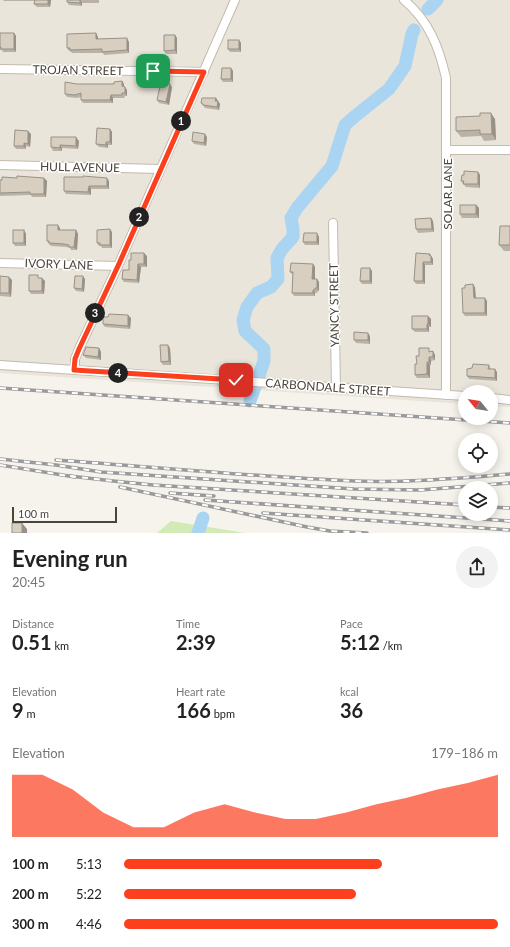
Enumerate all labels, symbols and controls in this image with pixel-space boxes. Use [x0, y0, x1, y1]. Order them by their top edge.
pin [136, 54, 170, 88]
icon: arrive [142, 60, 164, 82]
street label: TROJAN STREET [32, 62, 124, 78]
pin: 1 [171, 111, 191, 131]
text: 1 [178, 114, 184, 127]
street label: SOLAR LANE [440, 158, 455, 230]
street label: HULL AVENUE [40, 159, 120, 175]
pin: 2 [129, 207, 149, 227]
text: 2 [136, 210, 142, 223]
street label: IVORY LANE [25, 255, 94, 273]
street label: YANCY STREET [326, 263, 342, 347]
pin: 3 [85, 303, 105, 323]
text: 3 [92, 306, 98, 319]
pin: 4 [108, 363, 128, 383]
pin [219, 363, 253, 397]
text: 4 [115, 366, 121, 379]
icon: check [225, 369, 247, 391]
street label: CARBONDALE STREET [265, 375, 391, 399]
north arrow [458, 385, 498, 425]
map controls [458, 385, 498, 521]
button: locate [458, 433, 498, 473]
button: layers [458, 481, 498, 521]
scale bar [12, 505, 117, 524]
text: 100 m [18, 507, 49, 520]
text: Evening run [12, 545, 128, 572]
button: share [456, 546, 498, 588]
text: 20:45 [12, 574, 45, 590]
text: Distance [12, 617, 54, 630]
text: Time [176, 617, 200, 630]
text: Pace [340, 617, 363, 630]
text: 0.51 [12, 630, 52, 654]
text: 2:39 [176, 630, 216, 654]
text: 5:12 [340, 630, 380, 654]
text: km [52, 639, 69, 652]
text: /km [380, 639, 402, 652]
text: Elevation [12, 685, 57, 698]
text: Heart rate [176, 685, 225, 698]
text: kcal [340, 685, 359, 698]
text: 9 [12, 698, 24, 722]
text: 166 [176, 698, 211, 722]
text: 36 [340, 698, 363, 722]
text: m [24, 707, 35, 720]
text: bpm [211, 707, 235, 720]
text: Elevation [12, 745, 65, 761]
text: 179–186 m [431, 745, 498, 761]
text: 100 m [12, 856, 49, 872]
text: 5:13 [76, 856, 102, 872]
text: 200 m [12, 886, 49, 902]
text: 5:22 [76, 886, 102, 902]
text: 300 m [12, 916, 49, 932]
text: 4:46 [76, 916, 102, 932]

